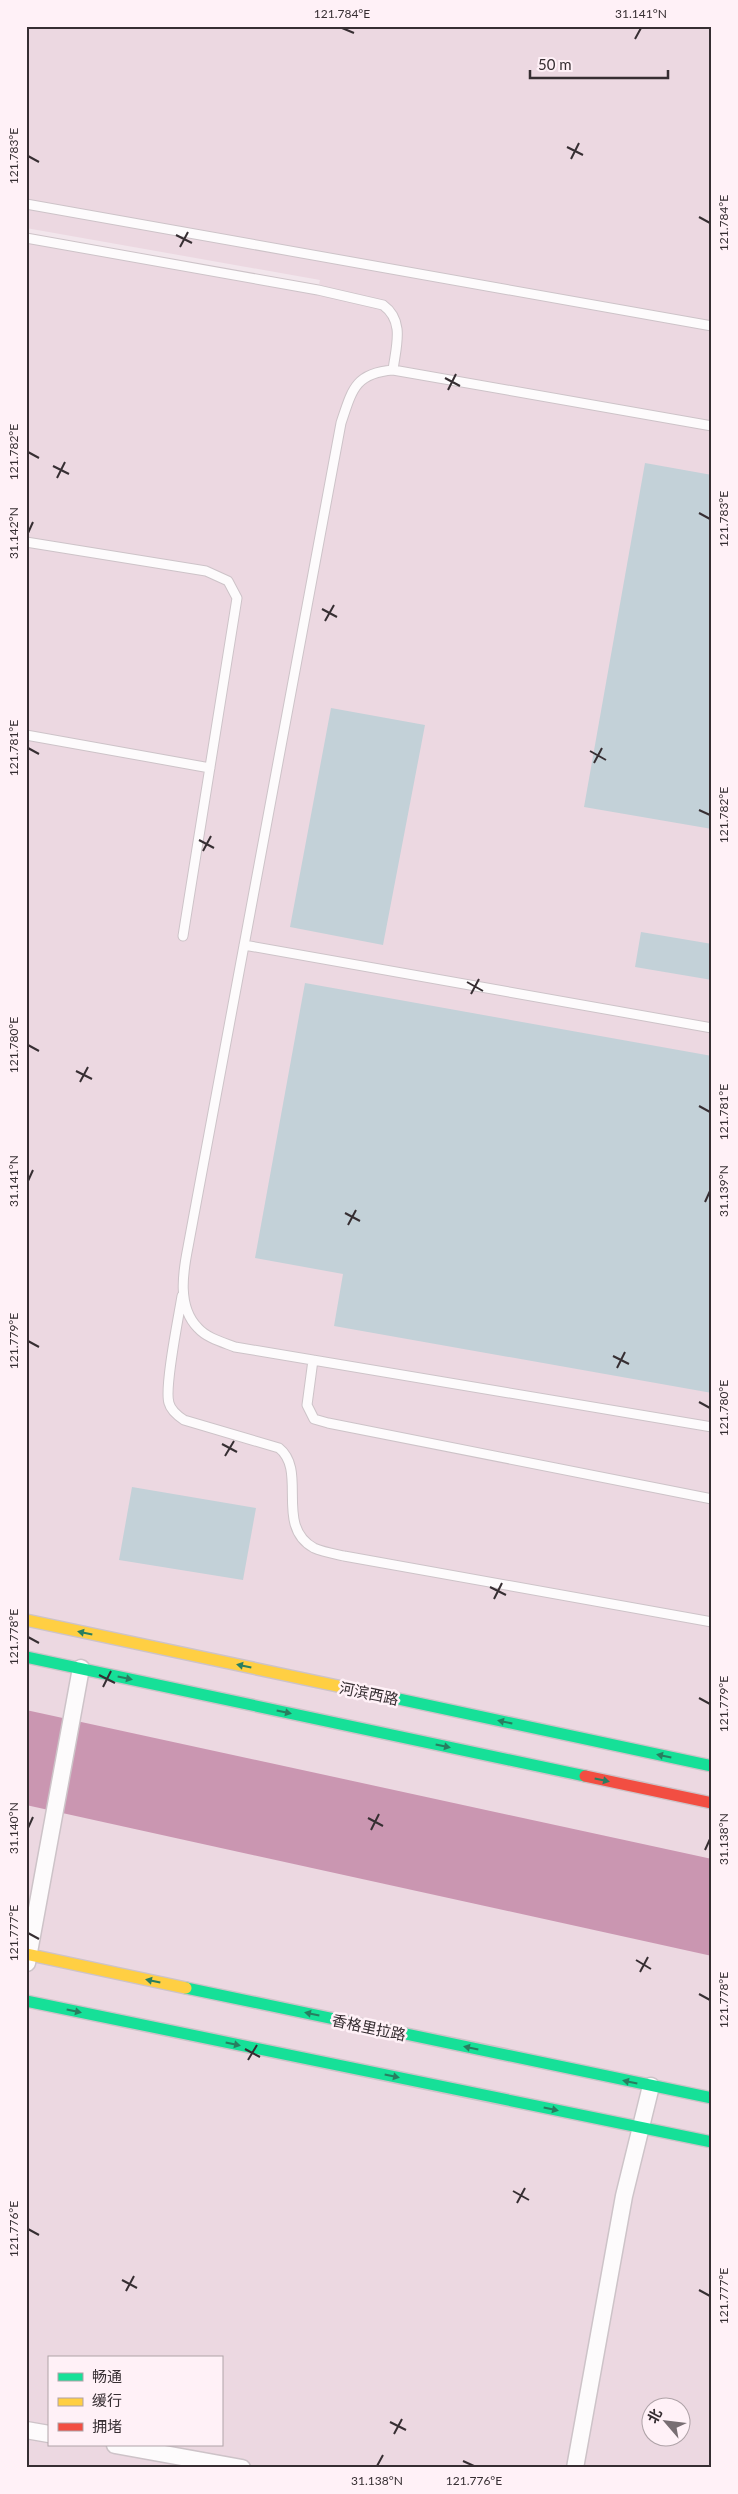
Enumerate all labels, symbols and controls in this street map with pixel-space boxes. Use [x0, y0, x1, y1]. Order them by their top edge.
text: 121.784°E [314, 6, 370, 21]
text: 31.141°N [615, 6, 667, 21]
scale bar [530, 48, 668, 80]
text: 50 m [538, 55, 572, 73]
text: 121.783°E [6, 128, 21, 184]
text: 121.784°E [716, 195, 731, 251]
text: 121.782°E [6, 424, 21, 480]
text: 121.783°E [716, 491, 731, 547]
text: 31.142°N [6, 507, 21, 559]
text: 121.781°E [6, 720, 21, 776]
text: 121.782°E [716, 787, 731, 843]
text: 121.780°E [6, 1017, 21, 1073]
text: 121.781°E [716, 1084, 731, 1140]
text: 31.141°N [6, 1155, 21, 1207]
text: 31.139°N [716, 1165, 731, 1217]
text: 121.779°E [6, 1313, 21, 1369]
text: 121.780°E [716, 1380, 731, 1436]
text: 121.778°E [6, 1609, 21, 1665]
one-way arrow [76, 1628, 92, 1636]
one-way arrow [235, 1662, 251, 1670]
one-way arrow [118, 1674, 133, 1682]
text: 121.779°E [716, 1676, 731, 1732]
street label: 河滨西路 [338, 1678, 400, 1708]
one-way arrow [277, 1708, 292, 1716]
one-way arrow [498, 1718, 513, 1726]
one-way arrow [436, 1742, 451, 1750]
one-way arrow [657, 1752, 672, 1760]
one-way arrow [594, 1776, 610, 1784]
text: 31.140°N [6, 1802, 21, 1854]
text: 31.138°N [716, 1813, 731, 1865]
text: 121.777°E [6, 1905, 21, 1961]
text: 121.778°E [716, 1972, 731, 2028]
one-way arrow [145, 1977, 160, 1985]
one-way arrow [66, 2007, 82, 2015]
one-way arrow [303, 2010, 319, 2018]
street label: 香格里拉路 [330, 2010, 408, 2044]
one-way arrow [226, 2040, 242, 2048]
one-way arrow [463, 2044, 478, 2052]
one-way arrow [385, 2073, 401, 2081]
one-way arrow [621, 2077, 637, 2085]
one-way arrow [544, 2106, 560, 2114]
text: 121.776°E [6, 2201, 21, 2257]
text: 121.777°E [716, 2268, 731, 2324]
legend [48, 2356, 222, 2446]
text: 畅通 [92, 2367, 122, 2385]
text: 缓行 [92, 2391, 122, 2409]
north arrow [640, 2396, 690, 2446]
text: 北 [643, 2405, 665, 2426]
text: 拥堵 [92, 2417, 122, 2435]
text: 31.138°N [351, 2473, 403, 2488]
text: 121.776°E [446, 2473, 502, 2488]

